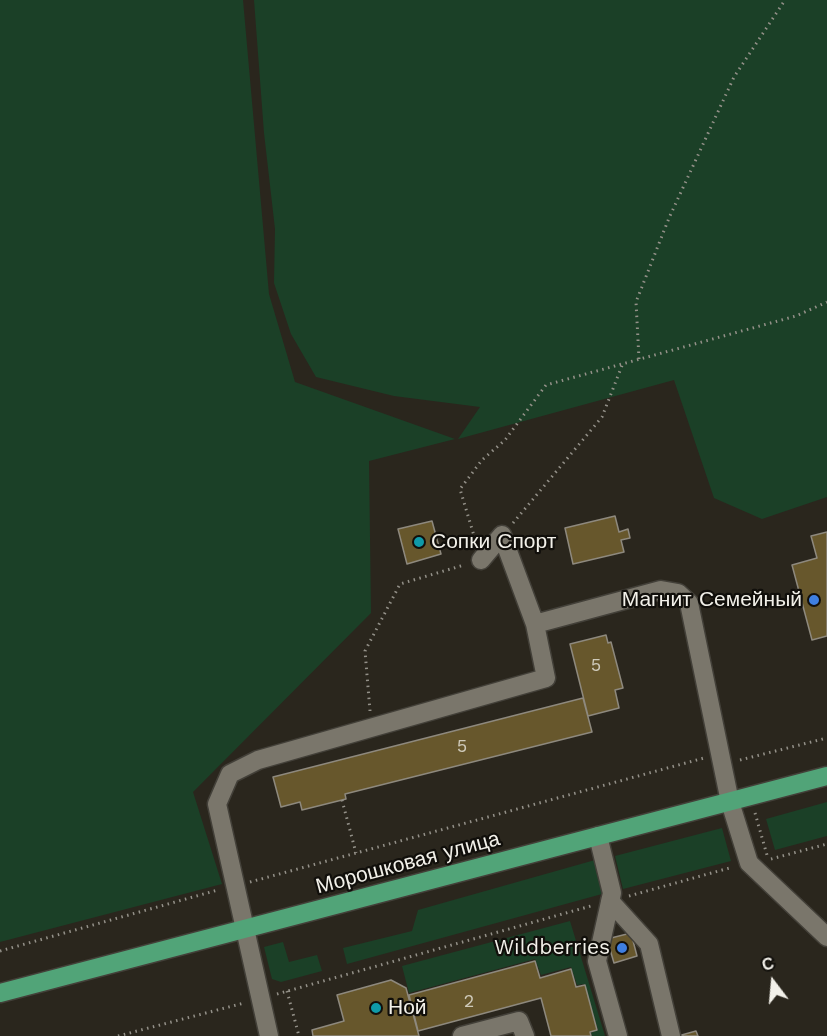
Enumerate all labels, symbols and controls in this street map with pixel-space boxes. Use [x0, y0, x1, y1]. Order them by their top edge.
place label: Сопки Спорт [431, 529, 556, 555]
marker: Сопки Спорт [412, 535, 426, 549]
place label: Магнит Семейный [622, 587, 802, 613]
marker: Магнит Семейный [807, 593, 821, 607]
house number: 5 [591, 655, 601, 677]
house number: 5 [457, 736, 467, 758]
street label: Морошковая улица [313, 826, 503, 900]
place label: Wildberriеs [494, 935, 610, 961]
marker: Wildberriеs [615, 941, 629, 955]
north arrow [743, 952, 803, 1012]
text: С [760, 953, 776, 975]
house number: 2 [464, 991, 474, 1013]
place label: Ной [388, 995, 427, 1021]
marker: Ной [369, 1001, 383, 1015]

